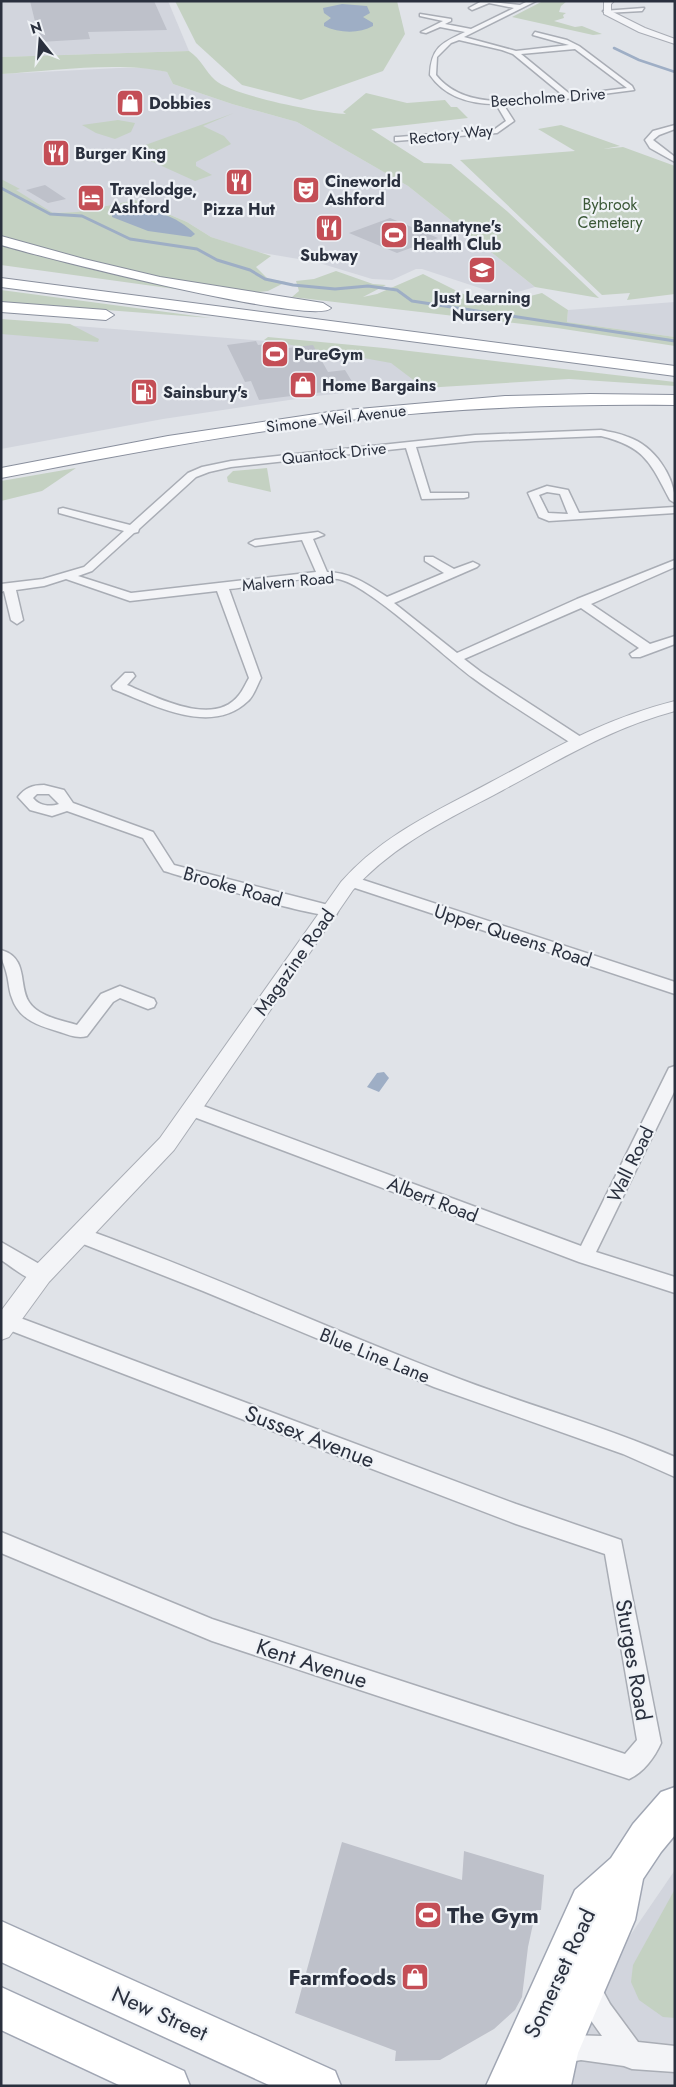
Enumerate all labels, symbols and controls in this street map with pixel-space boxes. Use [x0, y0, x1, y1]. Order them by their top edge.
north arrow [15, 15, 65, 65]
text: N [28, 16, 44, 39]
street label: Beecholme Drive [490, 82, 606, 113]
shop icon: Dobbies [115, 88, 145, 118]
place label: Dobbies [149, 92, 211, 115]
street label: Rectory Way [408, 119, 495, 150]
restaurant icon: Burger King [41, 138, 71, 168]
place label: Burger King [75, 142, 166, 165]
restaurant icon: Pizza Hut [224, 167, 254, 197]
place label: Cineworld Ashford [324, 170, 401, 211]
theatre icon: Cineworld Ashford [291, 175, 321, 205]
place label: Travelodge, Ashford [109, 178, 197, 219]
hotel icon: Travelodge, Ashford [76, 183, 106, 213]
park label: Bybrook Cemetery [577, 193, 643, 234]
place label: Pizza Hut [203, 198, 276, 221]
restaurant icon: Subway [314, 213, 344, 243]
place label: Bannatyne's Health Club [413, 215, 501, 256]
sports icon: Bannatyne's Health Club [379, 220, 409, 250]
place label: Subway [300, 244, 359, 267]
school or university icon: Just Learning Nursery [467, 255, 497, 285]
place label: Just Learning Nursery [430, 286, 531, 327]
sports icon: PureGym [260, 339, 290, 369]
place label: PureGym [294, 343, 363, 366]
shop icon: Home Bargains [288, 370, 318, 400]
place label: Home Bargains [322, 374, 436, 397]
fuel station icon: Sainsbury's [129, 377, 159, 407]
place label: Sainsbury's [163, 381, 248, 404]
street label: Simone Weil Avenue [265, 398, 407, 438]
street label: Quantock Drive [281, 437, 387, 470]
street label: Malvern Road [241, 566, 335, 597]
street label: Brooke Road [180, 859, 286, 914]
street label: Upper Queens Road [430, 897, 595, 974]
street label: Magazine Road [248, 904, 341, 1021]
street label: Wall Road [600, 1122, 660, 1207]
street label: Albert Road [383, 1170, 482, 1229]
street label: Blue Line Lane [316, 1321, 434, 1390]
street label: Sussex Avenue [240, 1397, 380, 1475]
street label: Sturges Road [608, 1597, 660, 1723]
street label: Kent Avenue [252, 1630, 372, 1696]
place label: The Gym [447, 1899, 539, 1931]
sports icon: The Gym [413, 1900, 443, 1930]
street label: Somerset Road [515, 1903, 603, 2043]
place label: Farmfoods [288, 1961, 396, 1993]
shop icon: Farmfoods [400, 1962, 430, 1992]
street label: New Street [107, 1978, 214, 2049]

